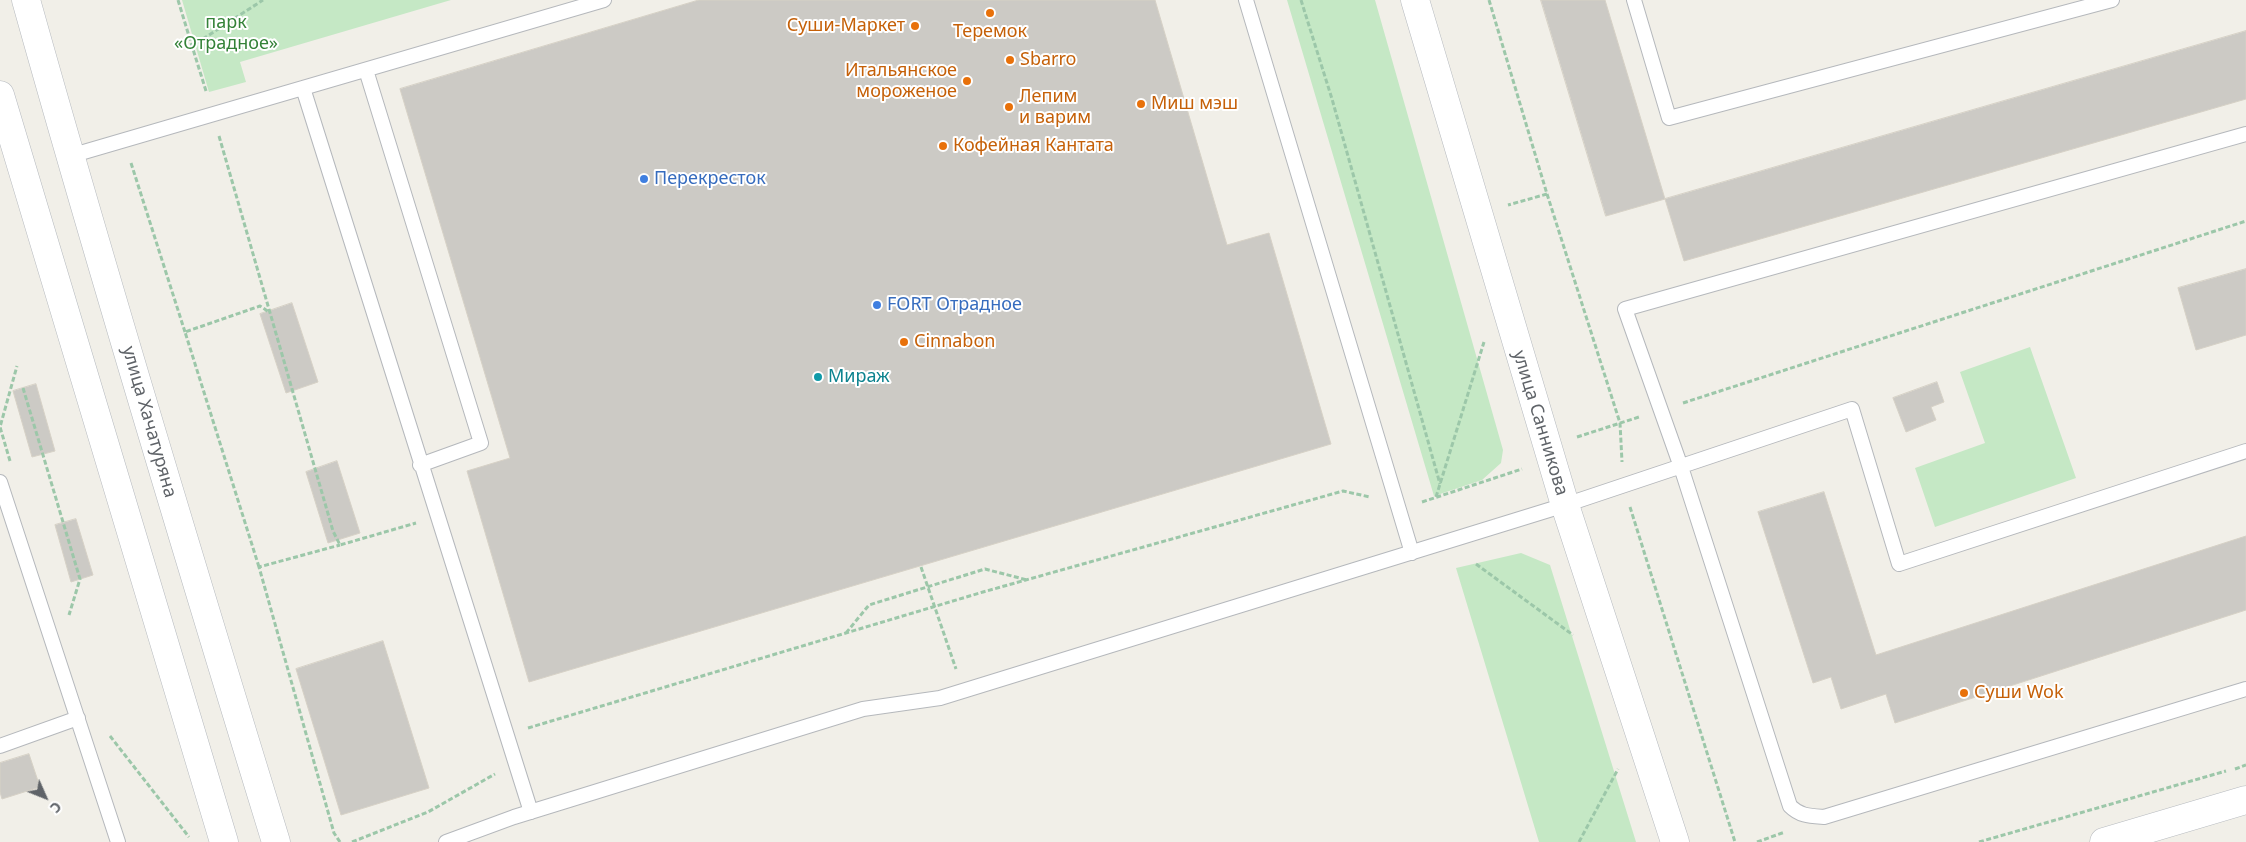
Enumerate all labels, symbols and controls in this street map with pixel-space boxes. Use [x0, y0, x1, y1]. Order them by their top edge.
marker: Теремок [984, 7, 996, 19]
park label: парк «Отрадное» [174, 12, 278, 54]
place label: Суши-Маркет [787, 15, 905, 37]
marker: Суши-Маркет [909, 20, 921, 32]
place label: Теремок [953, 21, 1027, 43]
place label: Sbarro [1020, 49, 1076, 71]
marker: Sbarro [1004, 54, 1016, 66]
place label: Итальянское мороженое [845, 60, 957, 102]
marker: Итальянское мороженое [961, 75, 973, 87]
place label: Лепим и варим [1019, 86, 1091, 128]
place label: Миш мэш [1151, 93, 1238, 115]
marker: Миш мэш [1135, 98, 1147, 110]
marker: Лепим и варим [1003, 101, 1015, 113]
place label: Кофейная Кантата [953, 135, 1114, 157]
marker: Кофейная Кантата [937, 140, 949, 152]
place label: Перекресток [654, 168, 766, 190]
marker: Перекресток [638, 173, 650, 185]
place label: FORT Отрадное [887, 294, 1022, 316]
marker: FORT Отрадное [871, 299, 883, 311]
place label: Cinnabon [914, 331, 995, 353]
marker: Cinnabon [898, 336, 910, 348]
street label: улица Хачатуряна [117, 344, 181, 500]
street label: улица Санникова [1508, 348, 1572, 498]
place label: Мираж [828, 366, 890, 388]
marker: Мираж [812, 371, 824, 383]
place label: Суши Wok [1974, 682, 2064, 704]
marker: Суши Wok [1958, 687, 1970, 699]
north arrow [20, 772, 70, 822]
text: С [46, 798, 66, 818]

